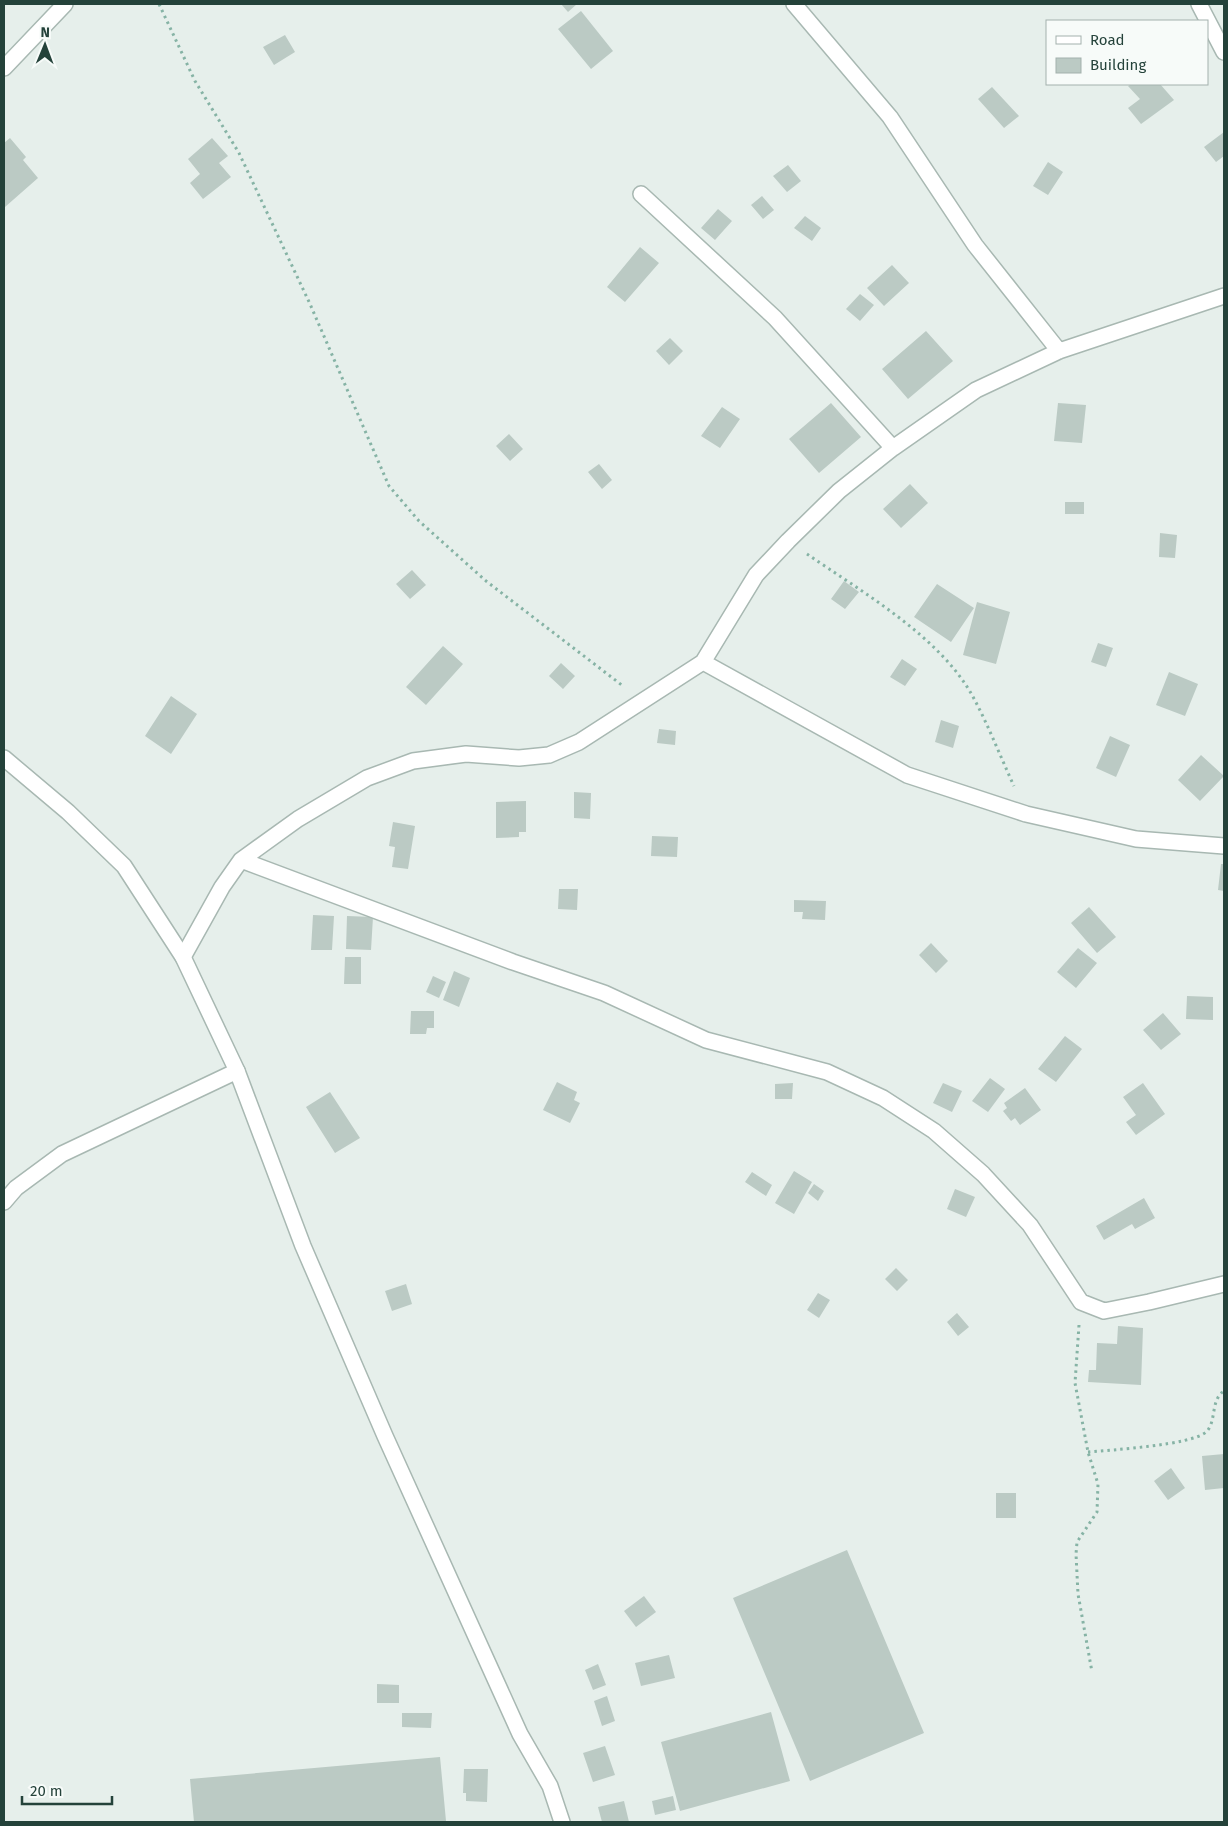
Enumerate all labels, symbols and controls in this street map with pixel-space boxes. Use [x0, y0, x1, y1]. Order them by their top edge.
north arrow [20, 20, 70, 70]
legend [1046, 20, 1208, 85]
text: N [40, 24, 50, 41]
text: Road [1090, 31, 1125, 49]
text: Building [1090, 56, 1146, 74]
scale bar [22, 1774, 112, 1806]
text: 20 m [30, 1782, 63, 1800]

